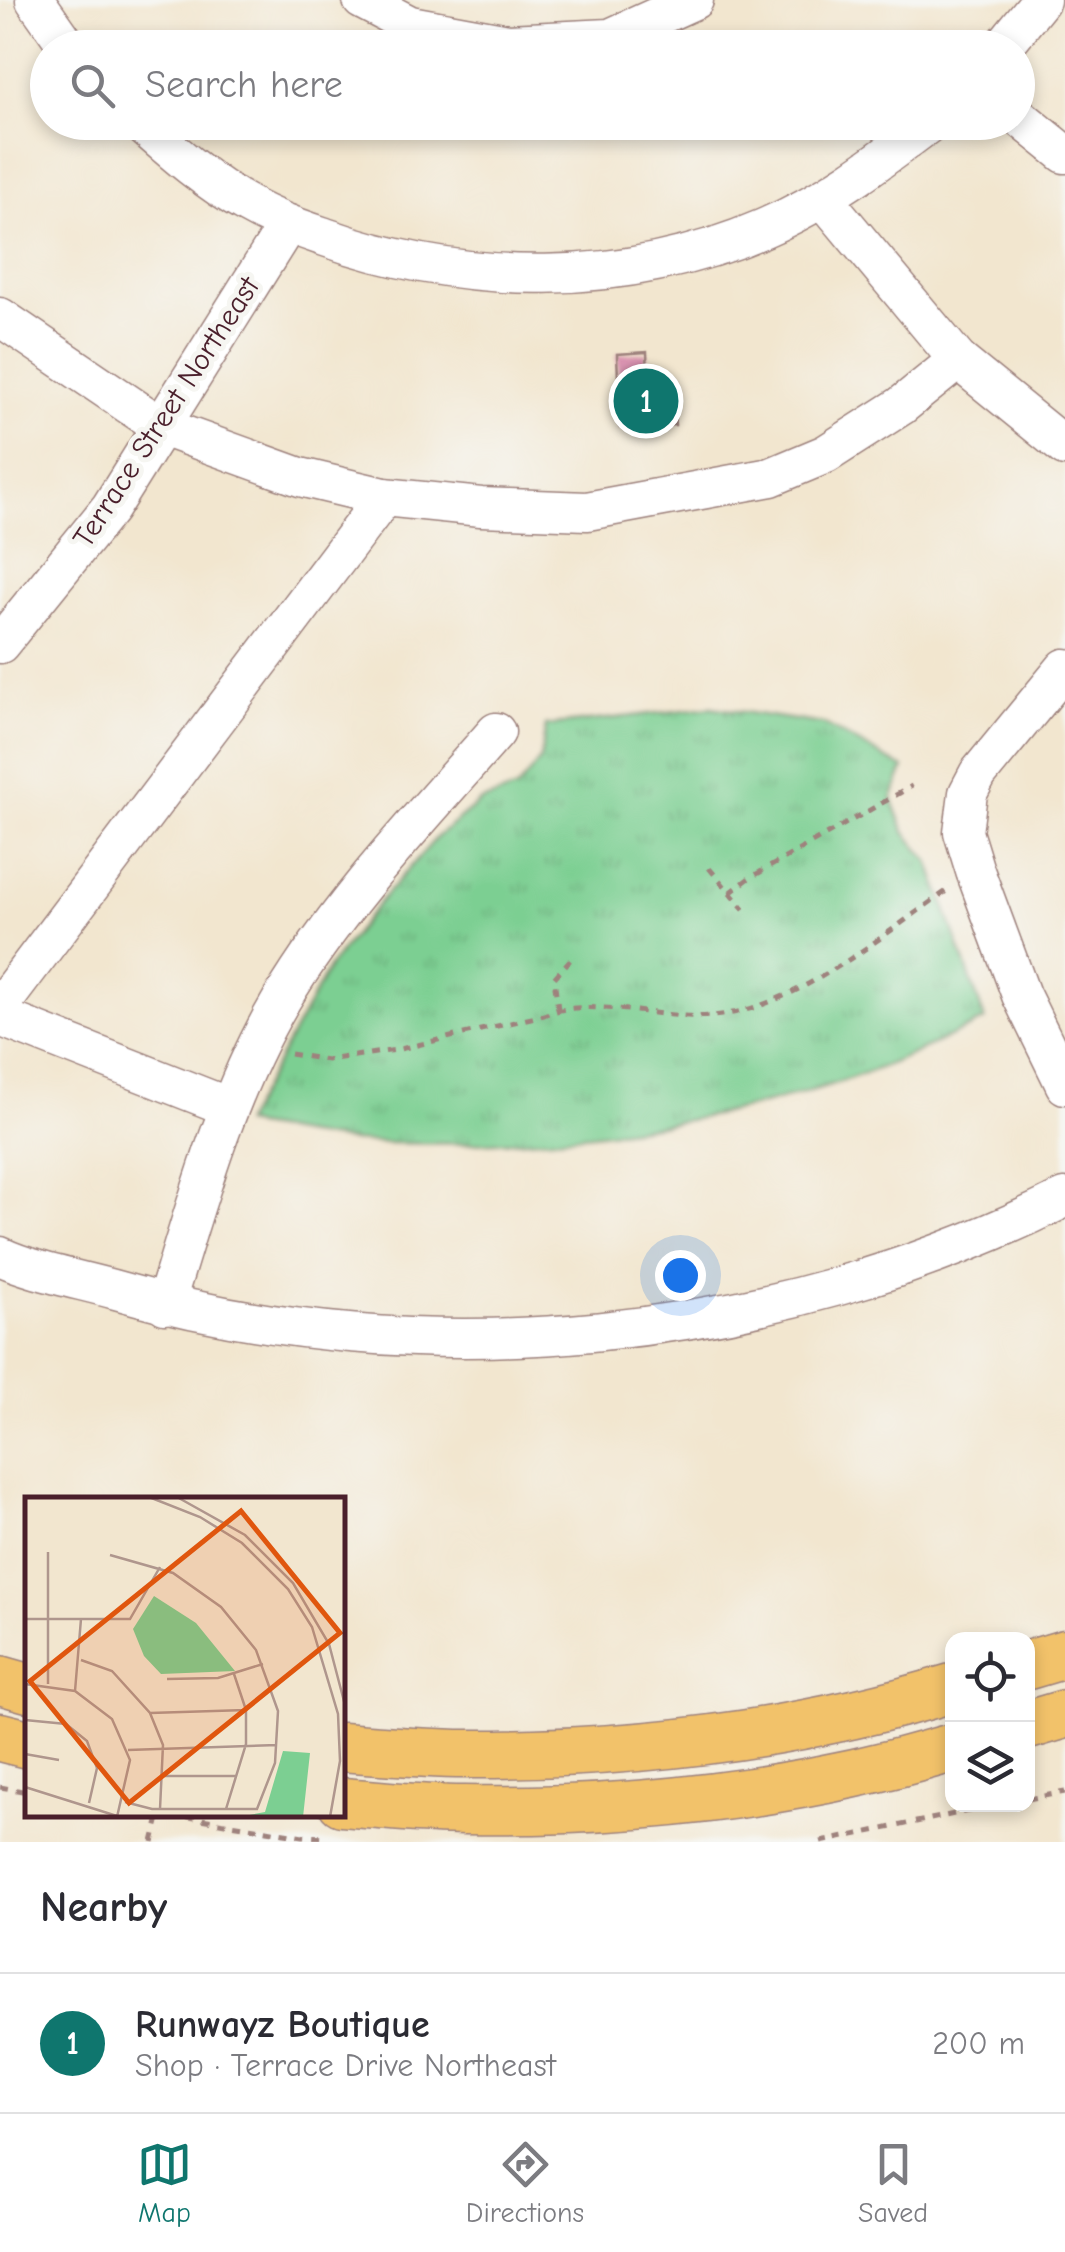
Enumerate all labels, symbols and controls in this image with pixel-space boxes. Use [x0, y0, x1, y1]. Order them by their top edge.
search box [30, 30, 1035, 140]
icon: search [65, 58, 120, 113]
text: Search here [145, 63, 343, 107]
street label: Terrace Street Northeast [66, 269, 268, 554]
pin: 1 [614, 364, 678, 438]
your location [655, 1250, 706, 1301]
inset map [25, 1497, 345, 1817]
map controls [945, 1632, 1035, 1812]
button: locate [945, 1632, 1035, 1722]
button: layers [945, 1722, 1035, 1812]
text: Nearby [40, 1883, 167, 1932]
text: Runwayz Boutique [135, 2003, 430, 2047]
text: 1 [66, 2025, 79, 2062]
text: 200 m [932, 2025, 1025, 2062]
text: Shop · Terrace Drive Northeast [135, 2047, 556, 2084]
tab: Map [137, 2137, 192, 2229]
tab: Directions [466, 2137, 584, 2229]
tab: Saved [858, 2137, 928, 2229]

